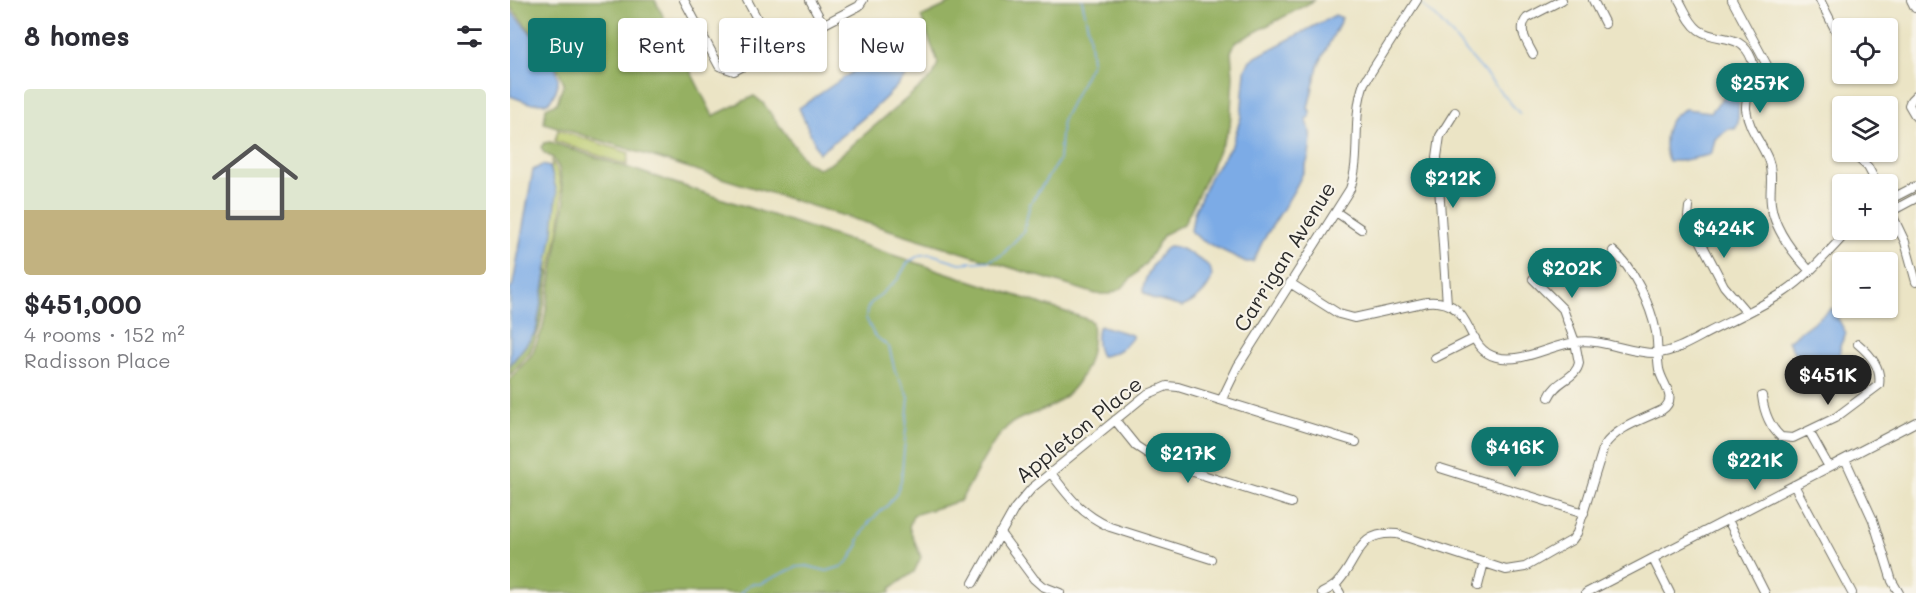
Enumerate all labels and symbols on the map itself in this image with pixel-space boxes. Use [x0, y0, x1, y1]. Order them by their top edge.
pin: $257K [1718, 63, 1802, 114]
pin: $212K [1411, 158, 1495, 209]
street label: Carrigan Avenue [1227, 176, 1341, 336]
pin: $424K [1682, 208, 1766, 259]
pin: $202K [1530, 248, 1614, 299]
pin: $451K [1786, 355, 1870, 406]
street label: Appleton Place [1009, 369, 1147, 488]
pin: $416K [1473, 427, 1557, 478]
pin: $217K [1146, 433, 1230, 484]
pin: $221K [1713, 440, 1797, 491]

